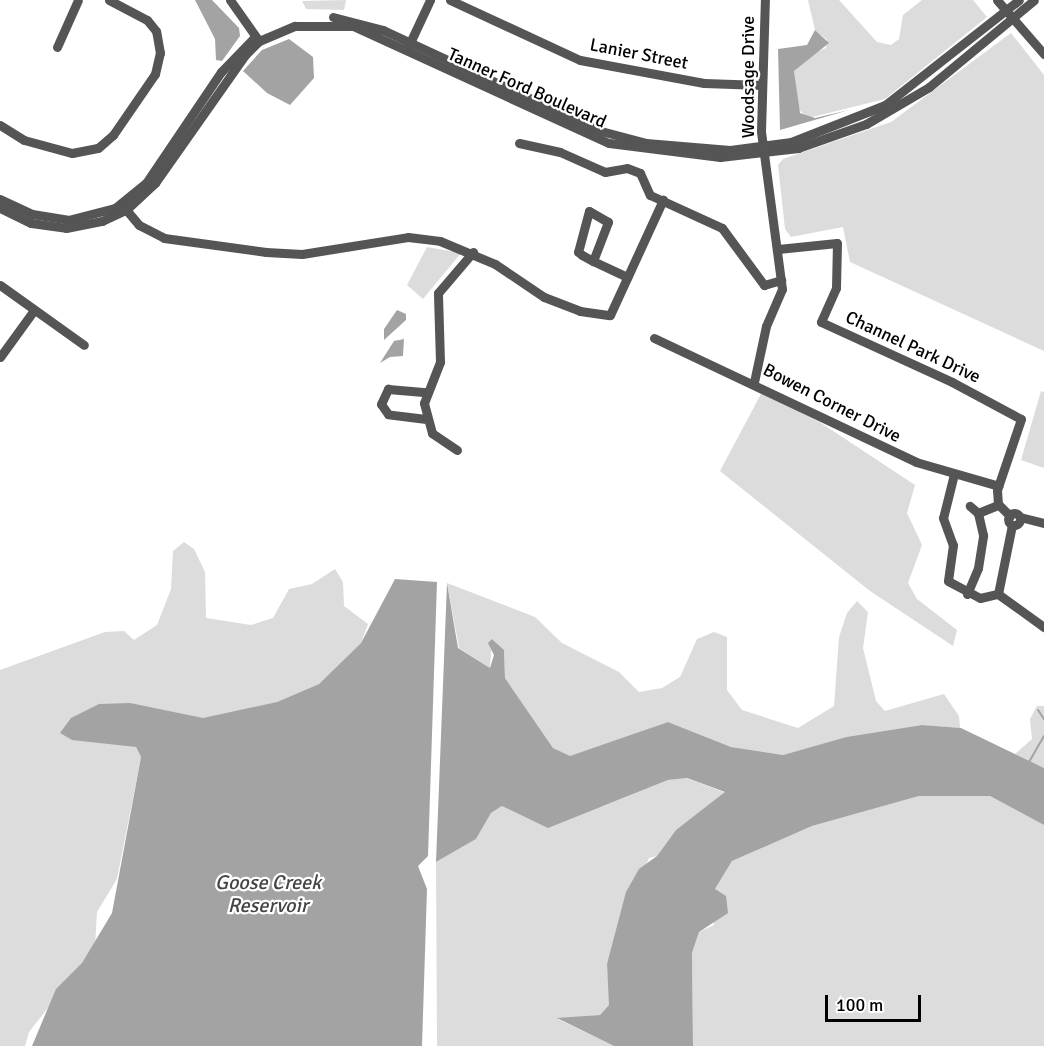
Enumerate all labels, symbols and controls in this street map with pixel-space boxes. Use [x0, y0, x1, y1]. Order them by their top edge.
street label: Woodsage Drive [737, 16, 759, 138]
street label: Lanier Street [588, 34, 690, 74]
street label: Tanner Ford Boulevard [444, 43, 610, 133]
street label: Channel Park Drive [842, 306, 984, 388]
street label: Bowen Corner Drive [759, 359, 905, 447]
water label: Goose Creek Reservoir [215, 870, 321, 917]
scale bar [828, 983, 924, 1021]
text: 100 m [836, 994, 883, 1016]

